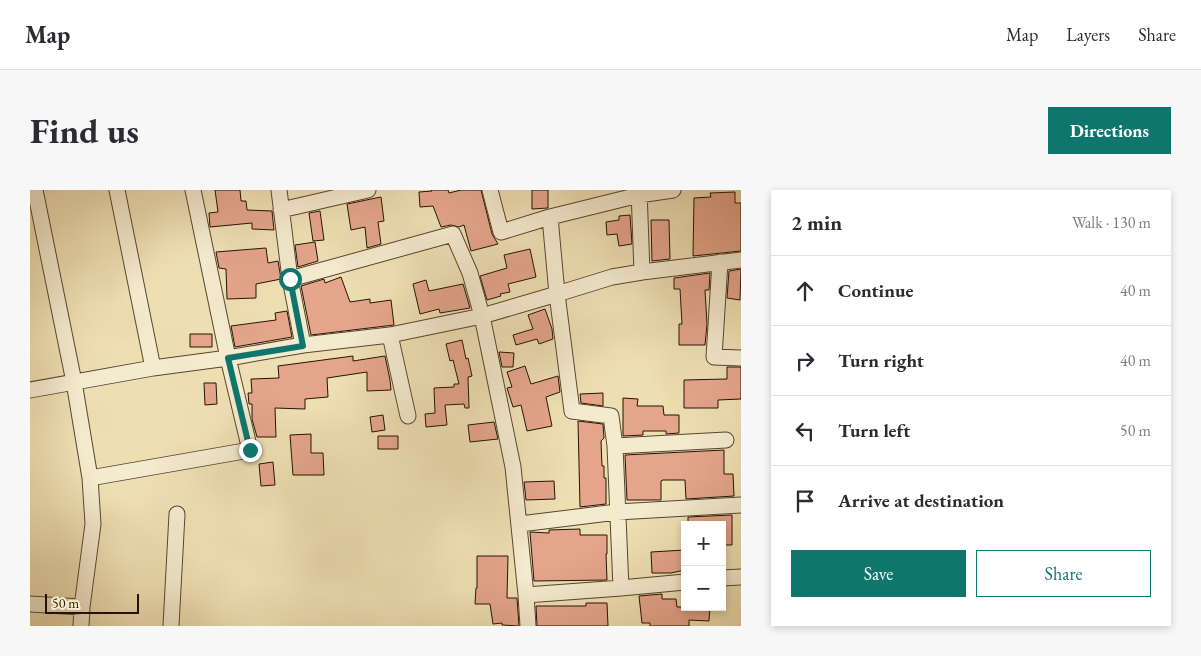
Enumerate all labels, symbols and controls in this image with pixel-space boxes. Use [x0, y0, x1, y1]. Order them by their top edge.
text: Map [25, 19, 70, 50]
text: Map [1006, 23, 1038, 46]
text: Layers [1066, 23, 1110, 46]
text: Share [1138, 23, 1176, 46]
button: Directions [1048, 107, 1171, 154]
text: Find us [30, 108, 139, 153]
text: 2 min [791, 209, 842, 236]
text: Walk · 130 m [1072, 212, 1151, 233]
route start [279, 268, 302, 291]
icon: ahead [791, 277, 819, 305]
text: Continue [838, 278, 913, 303]
text: 40 m [1120, 280, 1151, 301]
icon: right [791, 347, 819, 375]
text: Turn right [838, 348, 924, 373]
text: 40 m [1120, 350, 1151, 371]
icon: left [791, 417, 819, 445]
text: Turn left [838, 418, 910, 443]
text: 50 m [1120, 420, 1151, 441]
route end [239, 439, 262, 462]
icon: arrive [791, 487, 819, 515]
text: Arrive at destination [838, 488, 1004, 513]
map controls [681, 521, 726, 611]
button: + [681, 521, 726, 566]
button: Save [791, 550, 966, 597]
button: Share [976, 550, 1151, 597]
button: − [681, 566, 726, 611]
scale bar [45, 591, 139, 614]
text: 50 m [52, 594, 79, 612]

